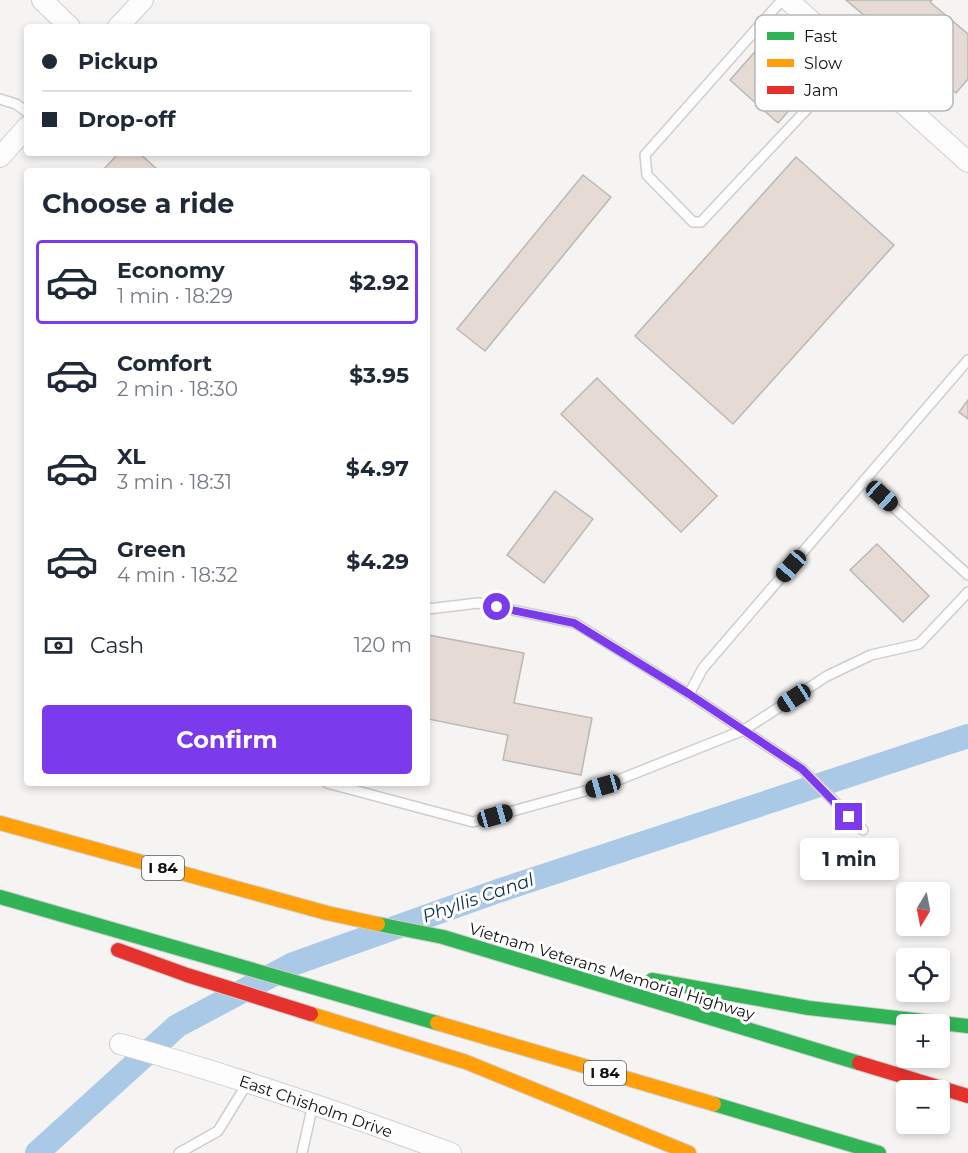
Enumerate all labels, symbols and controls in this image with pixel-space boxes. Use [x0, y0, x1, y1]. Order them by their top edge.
legend [755, 15, 953, 111]
text: Fast [804, 27, 838, 46]
text: Pickup [78, 48, 158, 75]
text: Slow [804, 54, 842, 73]
text: Jam [803, 81, 838, 100]
text: Drop-off [78, 106, 176, 133]
text: Choose a ride [42, 187, 234, 220]
icon: car [45, 255, 99, 309]
text: Economy [117, 257, 225, 284]
text: $2.92 [349, 269, 409, 296]
text: 1 min · 18:29 [117, 284, 233, 308]
icon: car [45, 348, 99, 402]
text: Comfort [117, 350, 212, 377]
text: $3.95 [349, 362, 409, 389]
text: 2 min · 18:30 [117, 377, 238, 401]
icon: car [45, 441, 99, 495]
text: XL [117, 443, 146, 470]
text: $4.97 [346, 455, 409, 482]
text: 3 min · 18:31 [117, 470, 232, 494]
car [863, 477, 901, 515]
icon: car [45, 534, 99, 588]
text: Green [117, 536, 186, 563]
car [772, 547, 810, 585]
text: $4.29 [346, 548, 409, 575]
text: 4 min · 18:32 [117, 563, 238, 587]
route start [483, 593, 510, 620]
icon: cash [42, 629, 75, 662]
text: Cash [90, 632, 144, 659]
text: 120 m [354, 633, 412, 657]
car [774, 681, 814, 715]
button: Confirm [42, 705, 412, 774]
car [583, 772, 623, 800]
car [475, 802, 515, 830]
route end [835, 803, 862, 830]
callout: 1 min [800, 838, 898, 880]
text: 1 min [822, 847, 877, 871]
road number: I 84 [142, 856, 184, 880]
water label: Phyllis Canal [419, 869, 537, 927]
north arrow [896, 882, 950, 936]
map controls [896, 882, 950, 1134]
street label: Vietnam Veterans Memorial Highway [467, 919, 757, 1024]
button: locate [896, 948, 950, 1002]
button: + [896, 1014, 950, 1068]
road number: I 84 [584, 1061, 626, 1085]
street label: East Chisholm Drive [237, 1071, 395, 1142]
button: − [896, 1080, 950, 1134]

